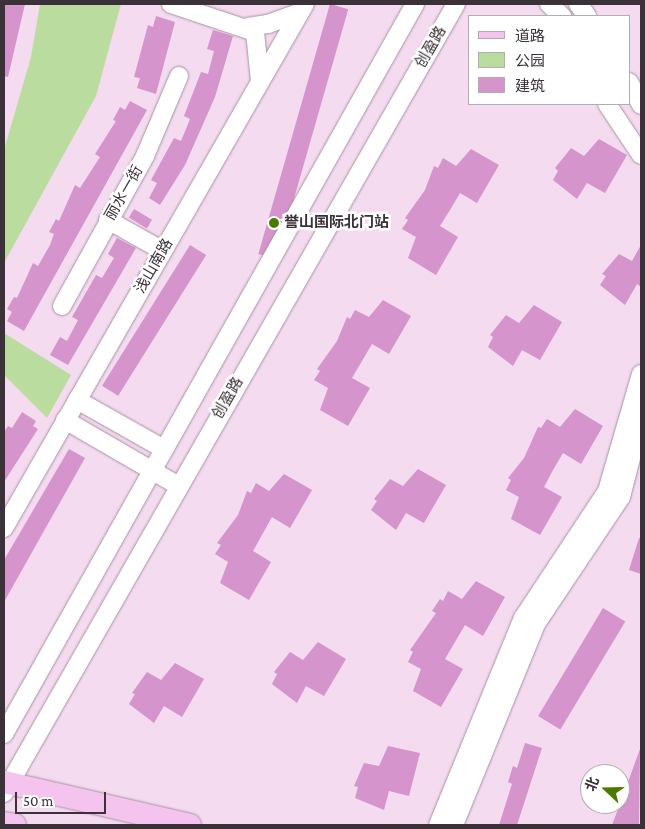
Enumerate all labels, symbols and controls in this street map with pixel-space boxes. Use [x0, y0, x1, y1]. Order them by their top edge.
legend [468, 15, 630, 105]
street label: 创盈路 [412, 23, 450, 71]
text: 道路 [515, 28, 545, 44]
text: 公园 [515, 53, 545, 69]
text: 建筑 [515, 78, 545, 94]
street label: 丽水一街 [101, 163, 147, 223]
place label: 誉山国际北门站 [284, 214, 389, 232]
marker: 誉山国际北门站 [268, 217, 280, 229]
street label: 浅山南路 [131, 236, 177, 296]
street label: 创盈路 [209, 374, 247, 422]
north arrow [580, 764, 630, 814]
text: 北 [582, 775, 602, 793]
scale bar [18, 782, 109, 814]
text: 50 m [23, 793, 53, 809]

